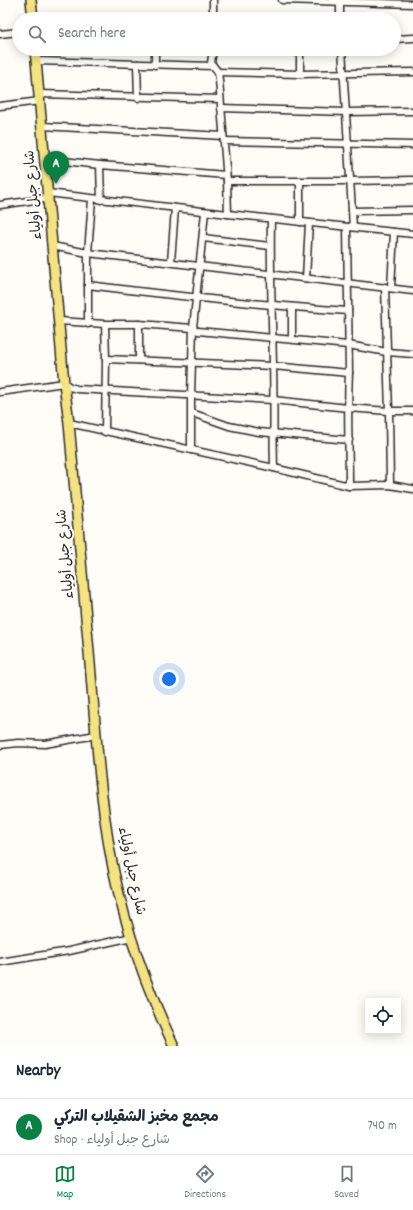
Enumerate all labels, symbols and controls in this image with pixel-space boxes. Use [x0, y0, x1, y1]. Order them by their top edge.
search box [12, 12, 401, 56]
icon: search [26, 23, 48, 45]
text: Search here [58, 23, 126, 45]
street label: شارع جبل أولياء [20, 149, 48, 241]
pin: A [43, 151, 69, 184]
street label: شارع جبل أولياء [52, 508, 80, 600]
your location [159, 669, 179, 689]
street label: شارع جبل أولياء [112, 825, 150, 917]
map controls [365, 998, 401, 1034]
button: locate [365, 998, 401, 1034]
text: Nearby [16, 1060, 60, 1084]
text: مجمع مخبز الشقيلاب التركي [54, 1107, 219, 1129]
text: A [25, 1117, 33, 1136]
text: 740 m [368, 1117, 397, 1136]
text: Shop · شارع جبل أولياء [54, 1131, 170, 1150]
tab: Map [54, 1163, 76, 1203]
tab: Directions [184, 1163, 226, 1203]
tab: Saved [334, 1163, 359, 1203]

